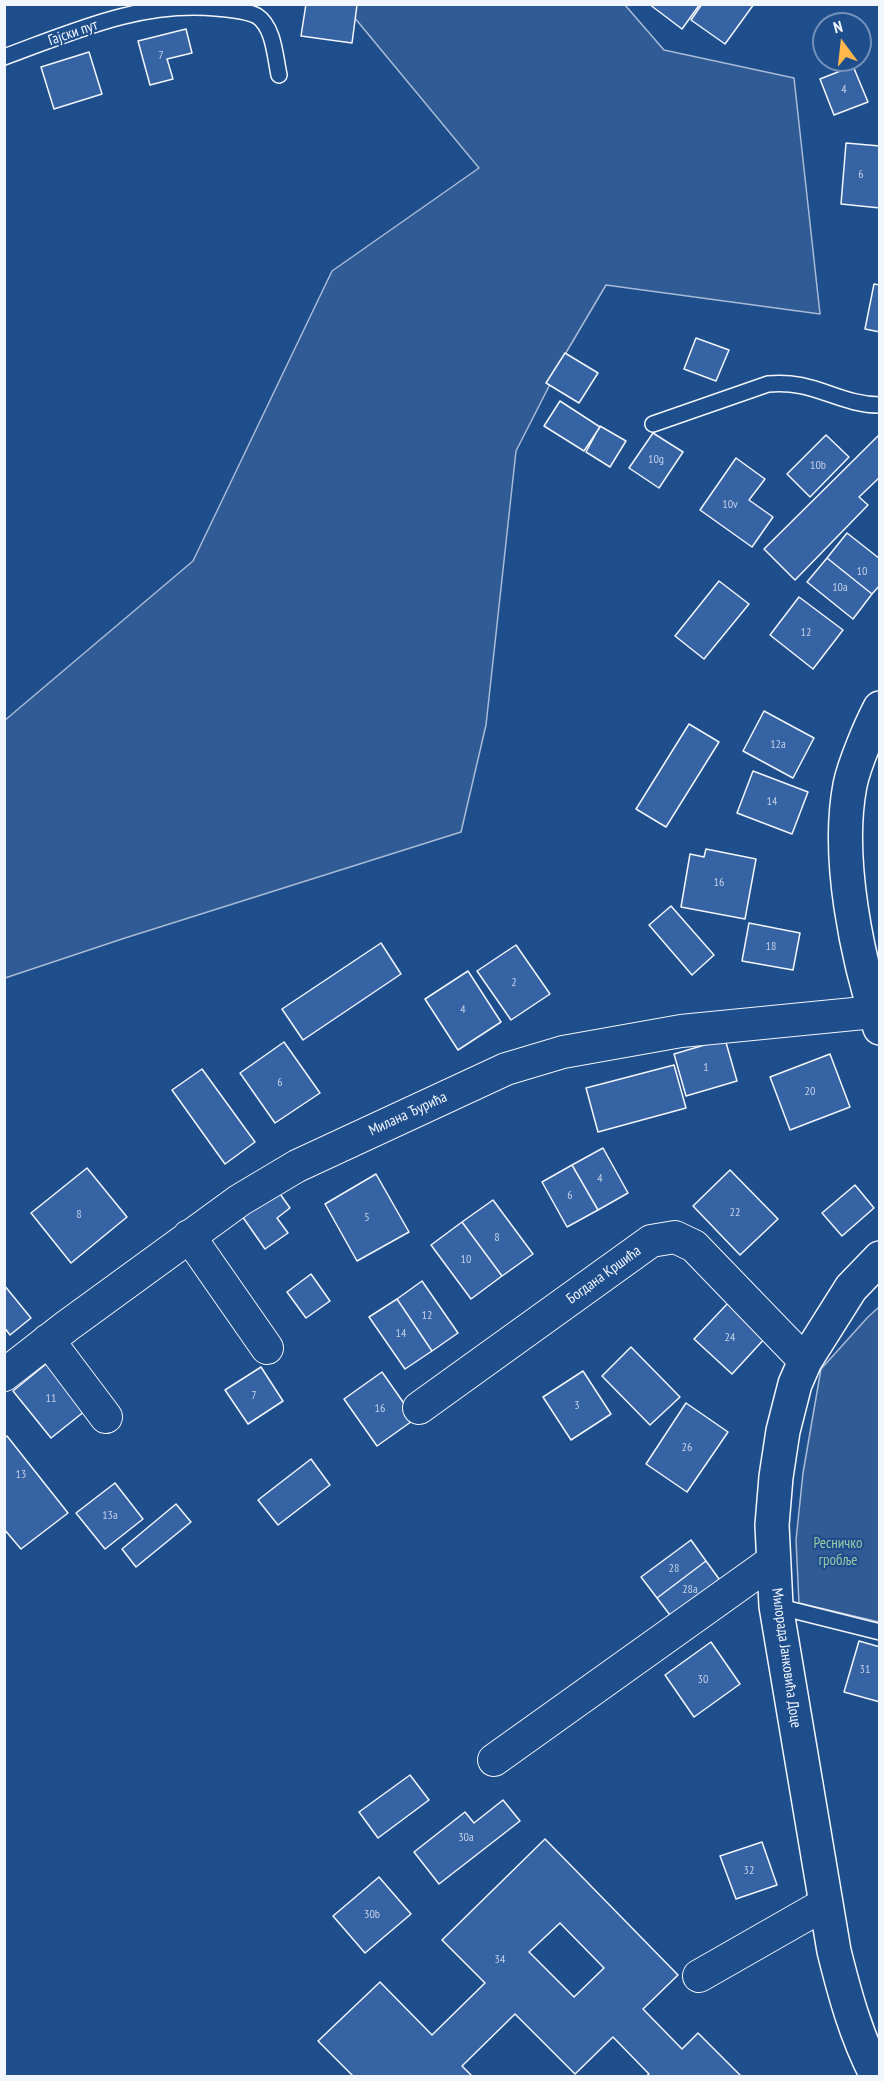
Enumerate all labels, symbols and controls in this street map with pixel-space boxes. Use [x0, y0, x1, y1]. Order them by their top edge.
north arrow [812, 12, 872, 72]
street label: Гајски пут [46, 16, 100, 50]
text: N [831, 16, 845, 37]
house number: 7 [158, 49, 164, 63]
house number: 4 [841, 83, 847, 97]
house number: 6 [858, 168, 864, 182]
house number: 10g [648, 453, 664, 467]
house number: 10b [810, 459, 826, 473]
house number: 10v [722, 498, 738, 512]
house number: 10 [857, 565, 867, 579]
house number: 10a [832, 581, 848, 595]
house number: 12 [801, 626, 811, 640]
house number: 12a [770, 738, 786, 752]
house number: 14 [767, 795, 777, 809]
house number: 16 [714, 876, 724, 890]
house number: 18 [766, 940, 776, 954]
house number: 2 [511, 976, 517, 990]
house number: 4 [460, 1003, 466, 1017]
house number: 1 [703, 1061, 709, 1075]
house number: 6 [277, 1076, 283, 1090]
house number: 20 [805, 1085, 815, 1099]
street label: Милана Ђурића [366, 1088, 450, 1140]
house number: 4 [597, 1172, 603, 1186]
house number: 6 [567, 1189, 573, 1203]
house number: 22 [730, 1206, 740, 1220]
house number: 8 [76, 1208, 82, 1222]
house number: 5 [364, 1211, 370, 1225]
house number: 8 [494, 1231, 500, 1245]
street label: Богдана Кршића [563, 1242, 645, 1308]
house number: 10 [461, 1253, 471, 1267]
house number: 12 [422, 1309, 432, 1323]
house number: 14 [396, 1327, 406, 1341]
house number: 24 [725, 1331, 735, 1345]
house number: 7 [251, 1389, 257, 1403]
house number: 11 [46, 1392, 56, 1406]
house number: 3 [574, 1399, 580, 1413]
house number: 16 [375, 1402, 385, 1416]
house number: 26 [682, 1441, 692, 1455]
house number: 13 [16, 1468, 26, 1482]
house number: 13a [102, 1509, 118, 1523]
park label: Ресничко гробље [814, 1535, 862, 1570]
house number: 28 [669, 1562, 679, 1576]
house number: 28a [682, 1583, 698, 1597]
street label: Милорада Јанковића Доце [767, 1587, 805, 1729]
house number: 31 [860, 1663, 870, 1677]
house number: 30 [698, 1673, 708, 1687]
house number: 30a [458, 1831, 474, 1845]
house number: 32 [744, 1864, 754, 1878]
house number: 30b [364, 1908, 380, 1922]
house number: 34 [495, 1953, 505, 1967]

